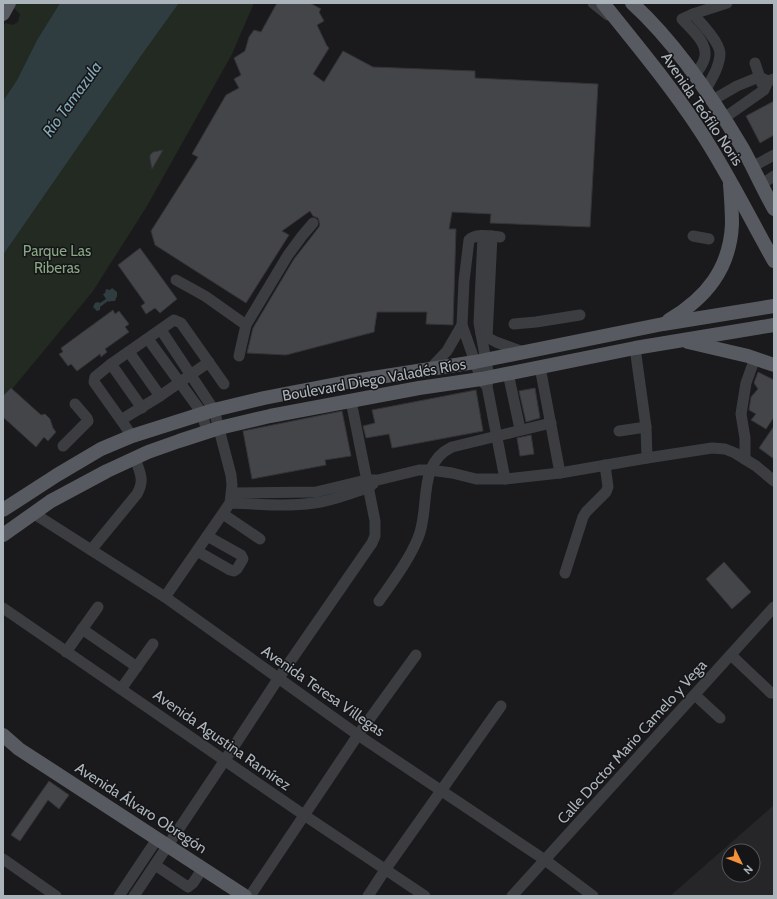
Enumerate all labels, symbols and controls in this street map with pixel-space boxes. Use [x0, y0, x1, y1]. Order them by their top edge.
street label: Avenida Teófilo Noris [657, 49, 747, 169]
water label: Río Tamazula [38, 58, 106, 140]
park label: Parque Las Riberas [23, 242, 91, 277]
street label: Boulevard Diego Valadés Ríos [281, 355, 467, 405]
street label: Avenida Teresa Villegas [258, 642, 388, 740]
street label: Calle Doctor Mario Camelo y Vega [554, 656, 711, 828]
street label: Avenida Agustina Ramírez [150, 686, 294, 794]
street label: Avenida Álvaro Obregón [72, 758, 211, 857]
north arrow [721, 843, 761, 883]
text: N [741, 862, 756, 877]

